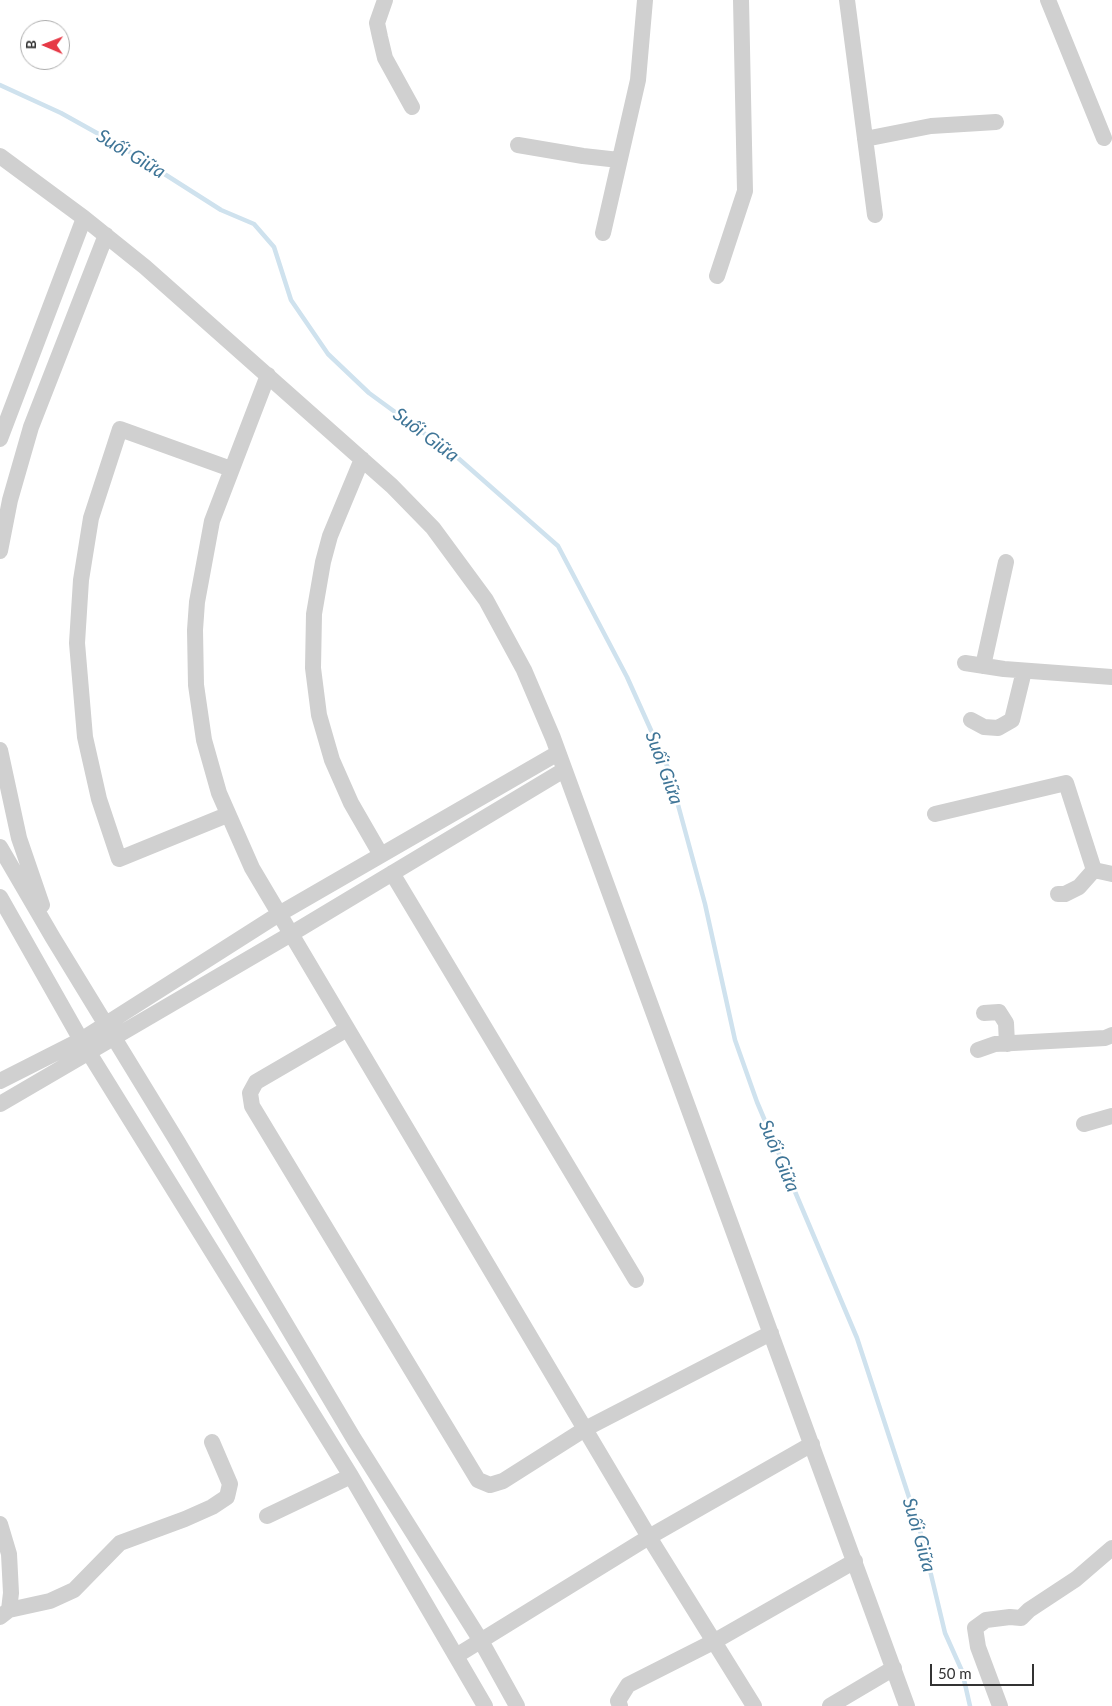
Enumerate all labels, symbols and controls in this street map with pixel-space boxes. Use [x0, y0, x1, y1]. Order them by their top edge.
north arrow [20, 20, 70, 70]
text: B [22, 40, 39, 50]
water label: Suối Giữa [92, 125, 170, 183]
water label: Suối Giữa [389, 403, 463, 467]
water label: Suối Giữa [640, 728, 688, 808]
water label: Suối Giữa [754, 1116, 804, 1196]
water label: Suối Giữa [898, 1495, 940, 1575]
scale bar [932, 1654, 1036, 1686]
text: 50 m [938, 1664, 972, 1682]

